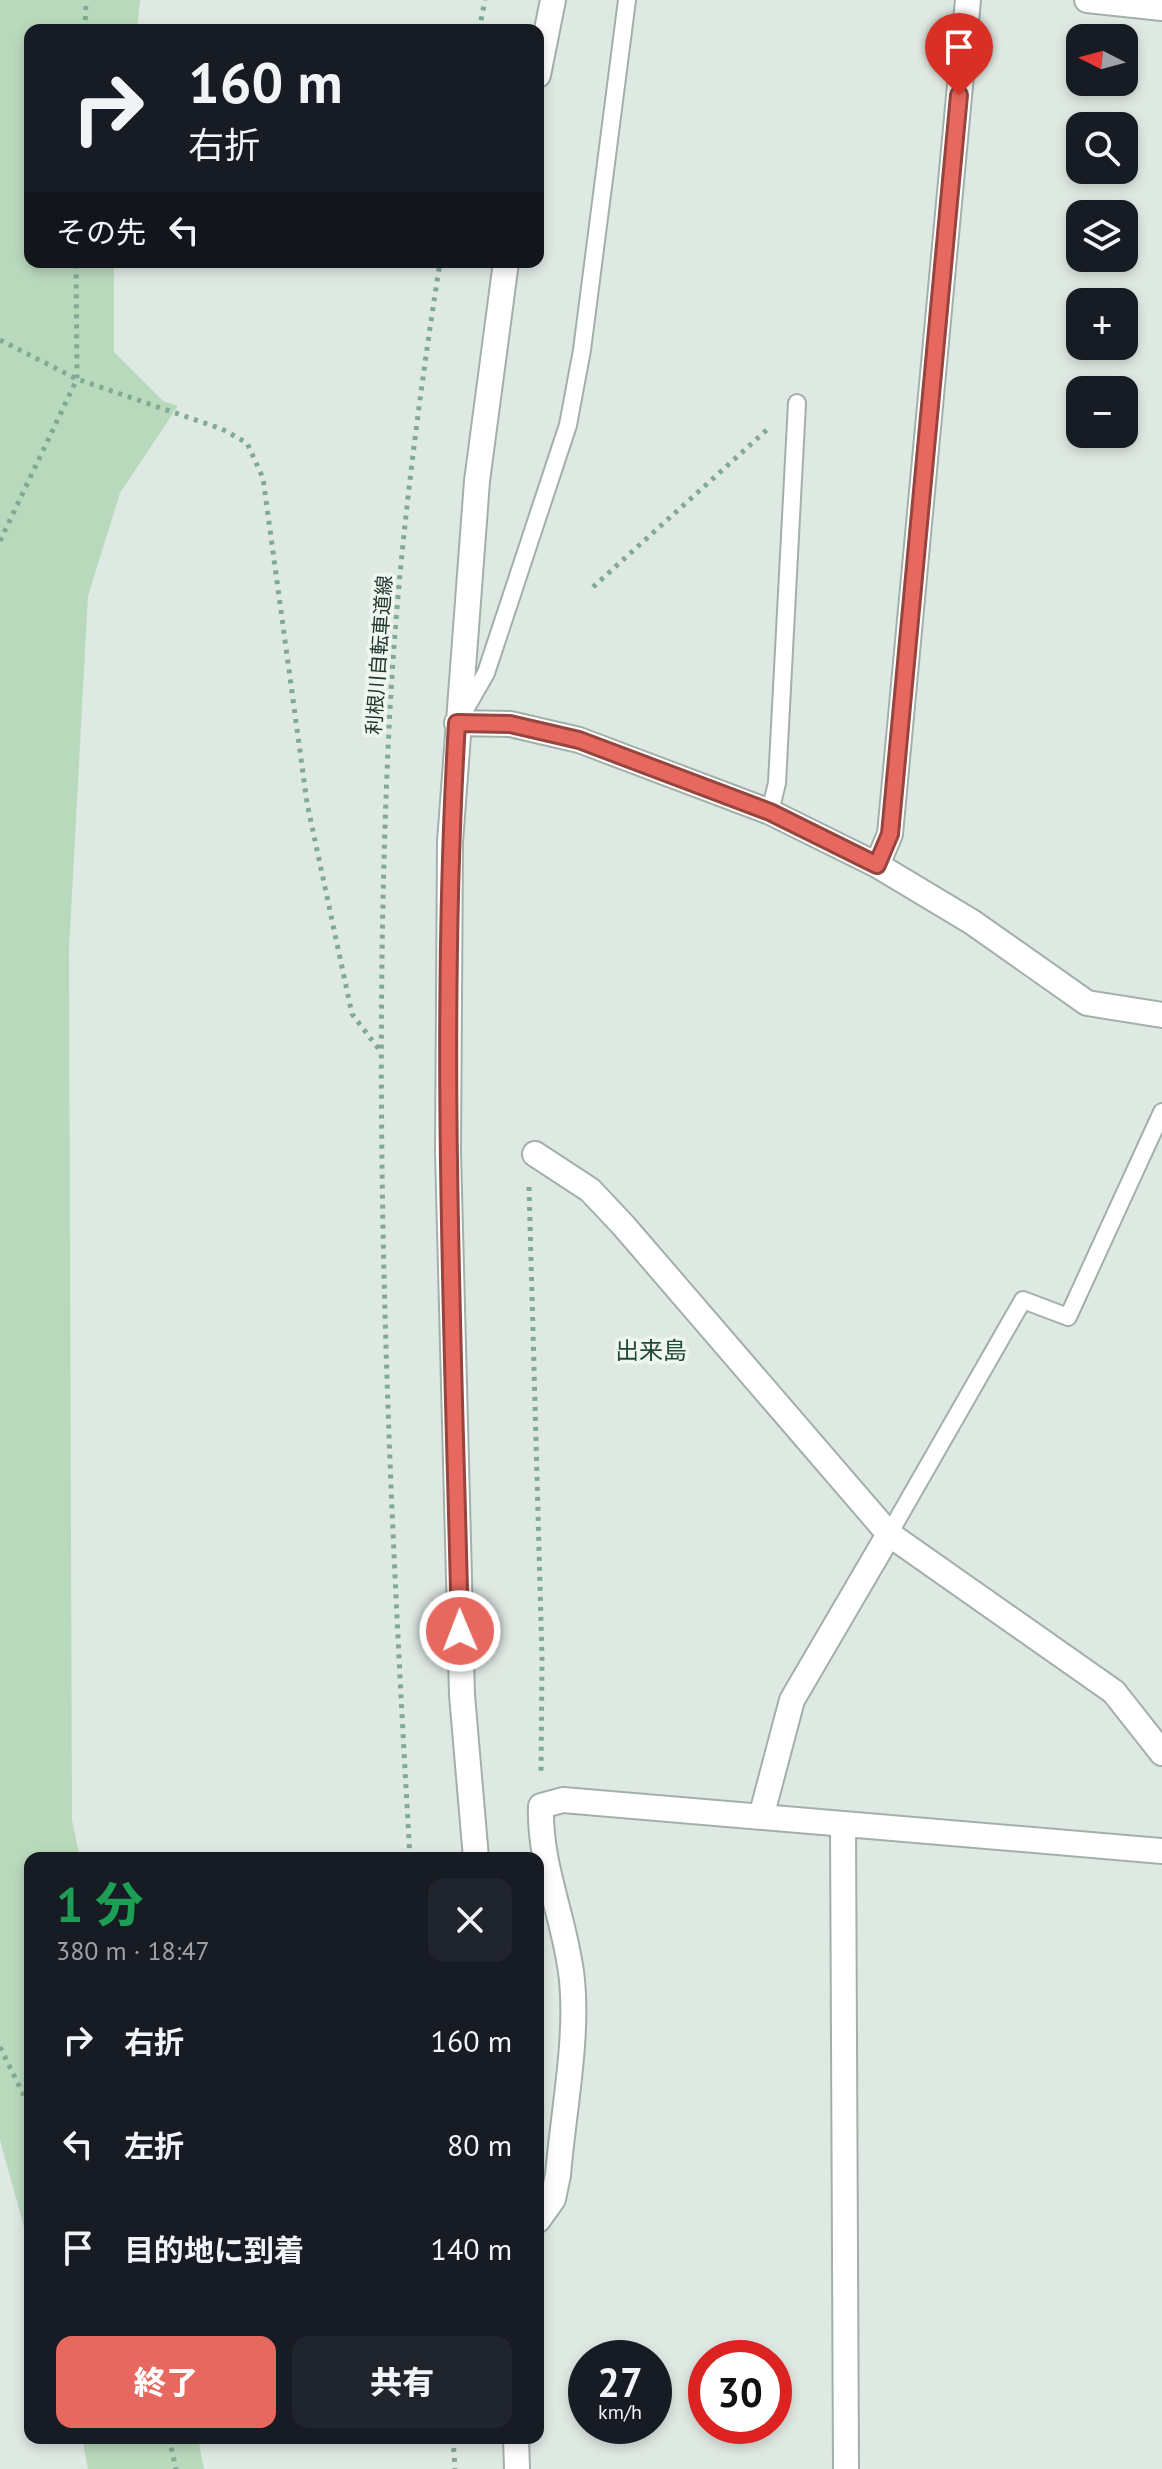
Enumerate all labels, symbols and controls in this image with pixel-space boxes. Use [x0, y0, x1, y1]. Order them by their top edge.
pin [925, 13, 993, 95]
north arrow [1066, 24, 1138, 96]
map controls [1066, 24, 1138, 448]
icon: arrive [937, 25, 981, 69]
text: 160 m [188, 46, 343, 118]
icon: right [56, 56, 160, 160]
button: search [1066, 112, 1138, 184]
text: 右折 [188, 121, 260, 168]
button: layers [1066, 200, 1138, 272]
icon: left [162, 208, 206, 252]
text: その先 [56, 212, 146, 251]
button: + [1066, 288, 1138, 360]
button: − [1066, 376, 1138, 448]
street label: 利根川自転車道線 [360, 574, 398, 736]
district label: 出来島 [615, 1335, 687, 1366]
position arrow [418, 1589, 502, 1673]
text: 1 分 [56, 1873, 143, 1935]
button: close [428, 1878, 512, 1962]
text: 380 m · 18:47 [56, 1934, 210, 1967]
icon: right [56, 2018, 100, 2062]
text: 160 m [431, 2021, 512, 2060]
text: 右折 [124, 2022, 184, 2061]
icon: left [56, 2122, 100, 2166]
text: 80 m [447, 2125, 512, 2164]
text: 左折 [124, 2126, 184, 2165]
icon: arrive [56, 2226, 100, 2270]
text: 140 m [431, 2229, 512, 2268]
text: 目的地に到着 [124, 2230, 304, 2269]
button: 終了 [56, 2336, 276, 2428]
button: 共有 [292, 2336, 512, 2428]
speed limit sign: 30 [688, 2340, 792, 2444]
text: 27 [597, 2356, 643, 2408]
text: km/h [598, 2399, 642, 2425]

